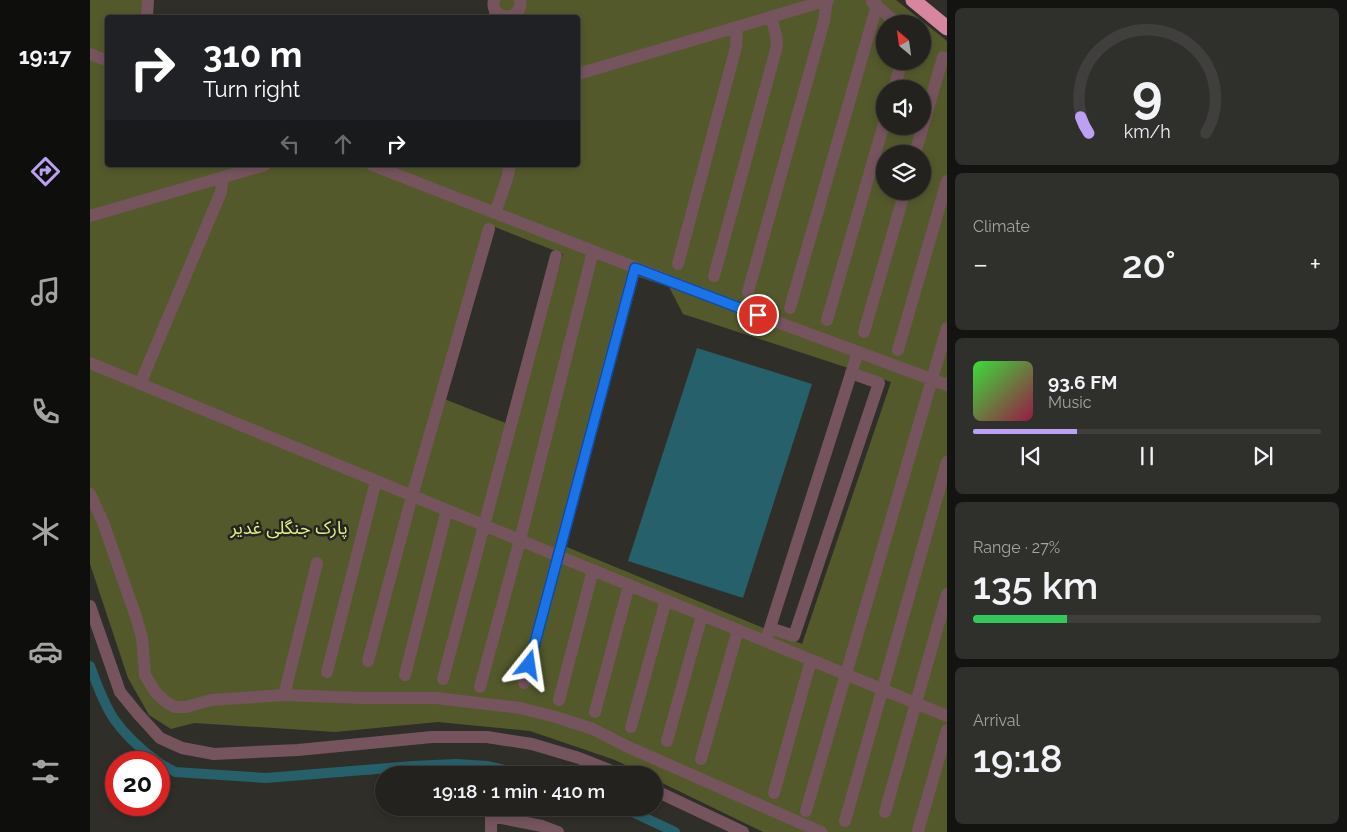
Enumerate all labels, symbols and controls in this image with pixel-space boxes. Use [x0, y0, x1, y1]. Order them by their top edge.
north arrow [876, 15, 931, 70]
map controls [876, 15, 931, 200]
text: 310 m [203, 34, 302, 75]
icon: right [120, 35, 185, 100]
text: 19:17 [19, 43, 71, 69]
text: 9 [1132, 63, 1162, 124]
text: Turn right [203, 76, 300, 102]
button: sound [876, 80, 931, 135]
text: km/h [1123, 121, 1171, 142]
icon: left [276, 130, 304, 158]
icon: ahead [329, 130, 357, 158]
icon: right [382, 130, 410, 158]
button: layers [876, 145, 931, 200]
icon: directions [28, 154, 63, 189]
text: Climate [973, 217, 1030, 236]
text: 20° [1122, 242, 1176, 287]
text: − [973, 248, 988, 281]
text: + [1309, 248, 1321, 281]
icon: music [28, 274, 63, 309]
pin [737, 294, 779, 336]
icon: arrive [744, 301, 772, 329]
text: 93.6 FM [1048, 371, 1118, 393]
text: Music [1048, 393, 1092, 412]
icon: phone [28, 394, 63, 429]
icon: previous [1017, 442, 1045, 470]
icon: pause [1133, 442, 1161, 470]
icon: next [1249, 442, 1277, 470]
icon: climate [28, 514, 63, 549]
park label: پارک جنگلی غدیر [229, 517, 348, 539]
text: Range · 27% [973, 538, 1060, 557]
text: 135 km [973, 563, 1098, 608]
icon: car [28, 634, 63, 669]
position arrow [502, 638, 554, 690]
text: Arrival [973, 711, 1020, 730]
text: 19:18 [973, 736, 1063, 781]
speed limit sign: 20 [105, 751, 170, 816]
icon: filters [28, 754, 63, 789]
text: 19:18 · 1 min · 410 m [433, 780, 605, 802]

